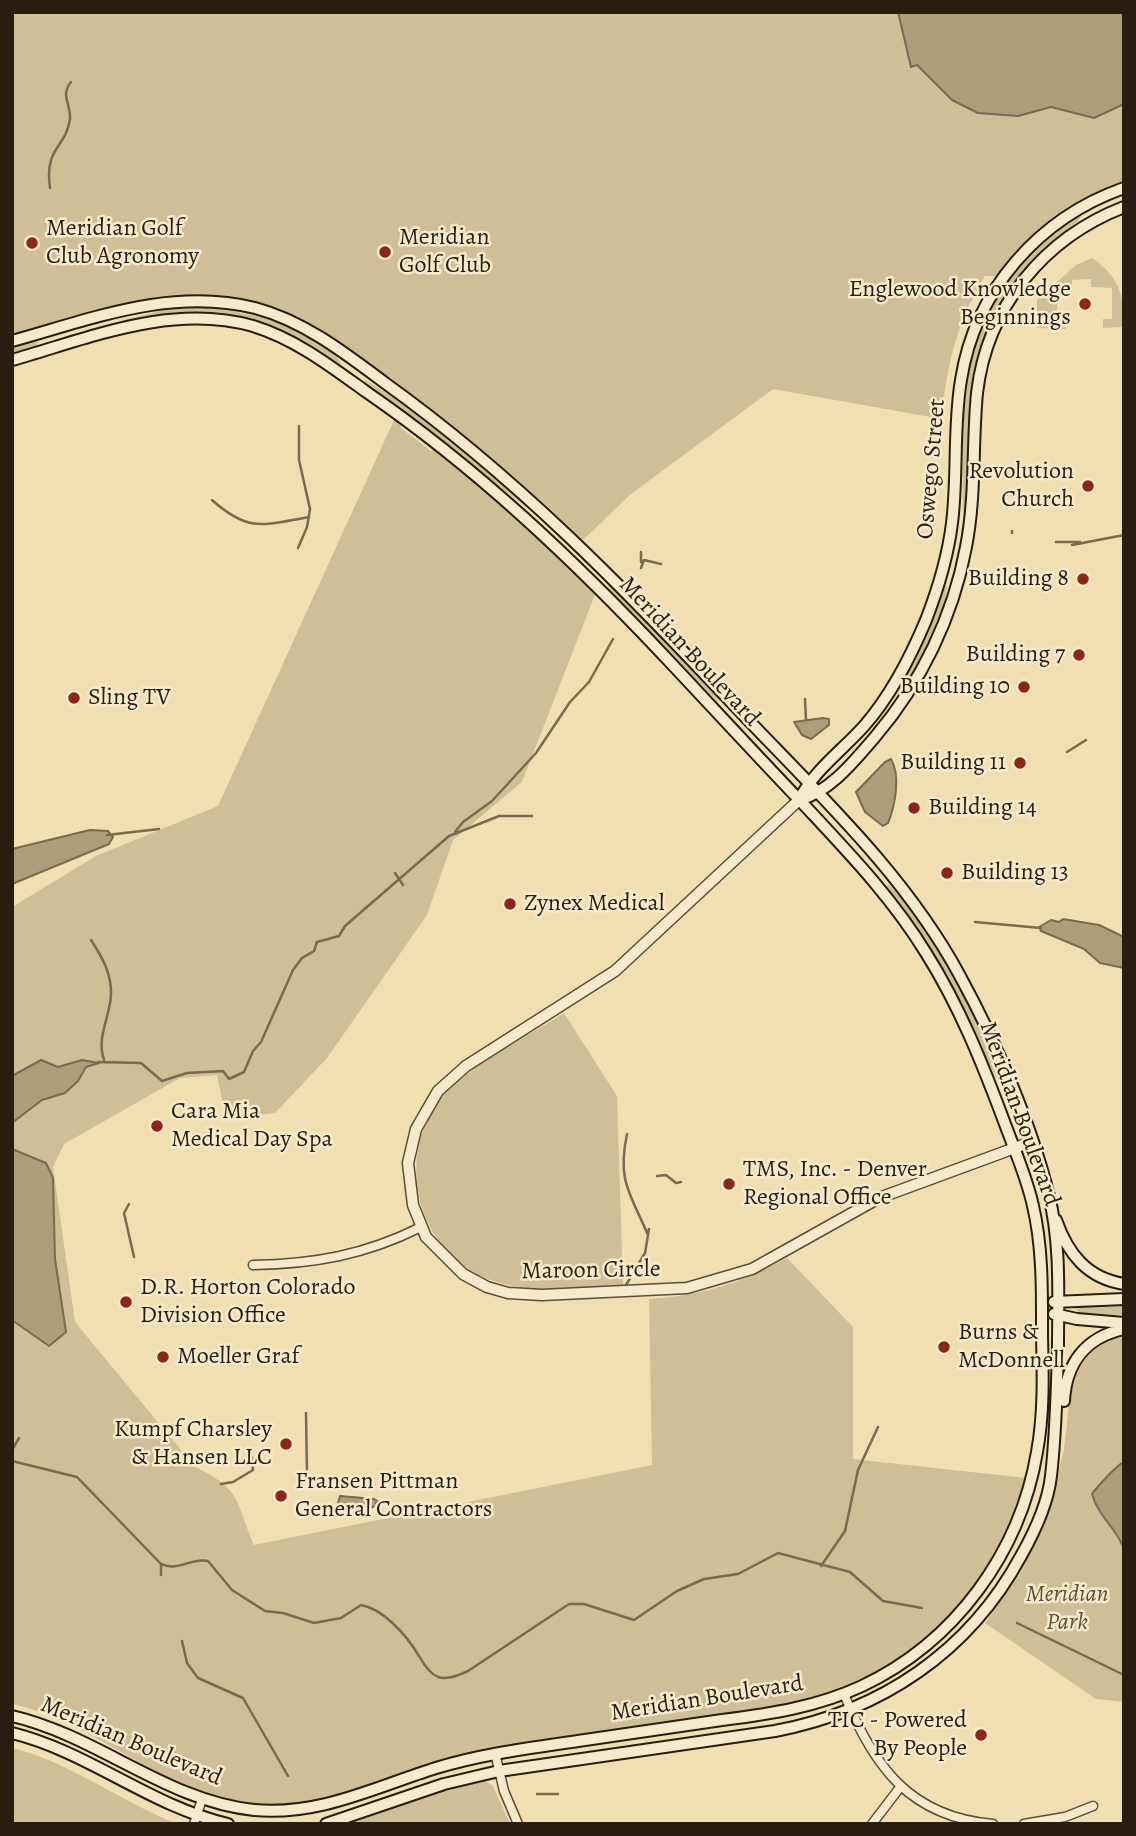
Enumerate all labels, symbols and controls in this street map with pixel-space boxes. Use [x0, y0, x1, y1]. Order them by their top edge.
place label: Meridian Golf Club Agronomy [46, 215, 199, 271]
place label: Meridian Golf Club [399, 224, 491, 280]
marker: Meridian Golf Club Agronomy [24, 235, 40, 251]
marker: Meridian Golf Club [377, 244, 393, 260]
place label: Englewood Knowledge Beginnings [849, 276, 1071, 332]
marker: Englewood Knowledge Beginnings [1077, 296, 1093, 312]
street label: Oswego Street [912, 397, 952, 541]
place label: Revolution Church [968, 458, 1074, 514]
marker: Revolution Church [1080, 478, 1096, 494]
place label: Building 8 [968, 565, 1069, 593]
street label: Meridian Boulevard [612, 571, 766, 733]
marker: Building 8 [1075, 571, 1091, 587]
place label: Building 7 [965, 641, 1065, 669]
marker: Building 7 [1071, 647, 1087, 663]
place label: Building 10 [899, 673, 1010, 701]
marker: Building 10 [1016, 679, 1032, 695]
place label: Sling TV [88, 684, 171, 712]
marker: Sling TV [66, 690, 82, 706]
place label: Building 11 [900, 749, 1006, 777]
marker: Building 11 [1012, 755, 1028, 771]
place label: Building 14 [928, 794, 1037, 822]
marker: Building 14 [906, 800, 922, 816]
place label: Building 13 [961, 859, 1069, 887]
marker: Building 13 [939, 865, 955, 881]
place label: Zynex Medical [524, 890, 665, 918]
marker: Zynex Medical [502, 896, 518, 912]
street label: Meridian Boulevard [972, 1018, 1066, 1210]
place label: Cara Mia Medical Day Spa [171, 1098, 333, 1154]
marker: Cara Mia Medical Day Spa [149, 1118, 165, 1134]
place label: TMS, Inc. - Denver Regional Office [743, 1156, 927, 1212]
marker: TMS, Inc. - Denver Regional Office [721, 1176, 737, 1192]
street label: Maroon Circle [521, 1255, 661, 1287]
place label: D.R. Horton Colorado Division Office [140, 1274, 356, 1330]
marker: D.R. Horton Colorado Division Office [118, 1294, 134, 1310]
place label: Burns & McDonnell [958, 1319, 1065, 1375]
marker: Burns & McDonnell [936, 1339, 952, 1355]
place label: Moeller Graf [177, 1343, 300, 1371]
marker: Moeller Graf [155, 1349, 171, 1365]
place label: Kumpf Charsley & Hansen LLC [114, 1416, 272, 1472]
marker: Kumpf Charsley & Hansen LLC [278, 1436, 294, 1452]
place label: Fransen Pittman General Contractors [295, 1468, 493, 1524]
marker: Fransen Pittman General Contractors [273, 1488, 289, 1504]
park label: Meridian Park [1026, 1581, 1108, 1637]
street label: Meridian Boulevard [609, 1670, 805, 1728]
street label: Meridian Boulevard [36, 1691, 226, 1793]
place label: TIC - Powered By People [828, 1707, 967, 1763]
marker: TIC - Powered By People [973, 1727, 989, 1743]

